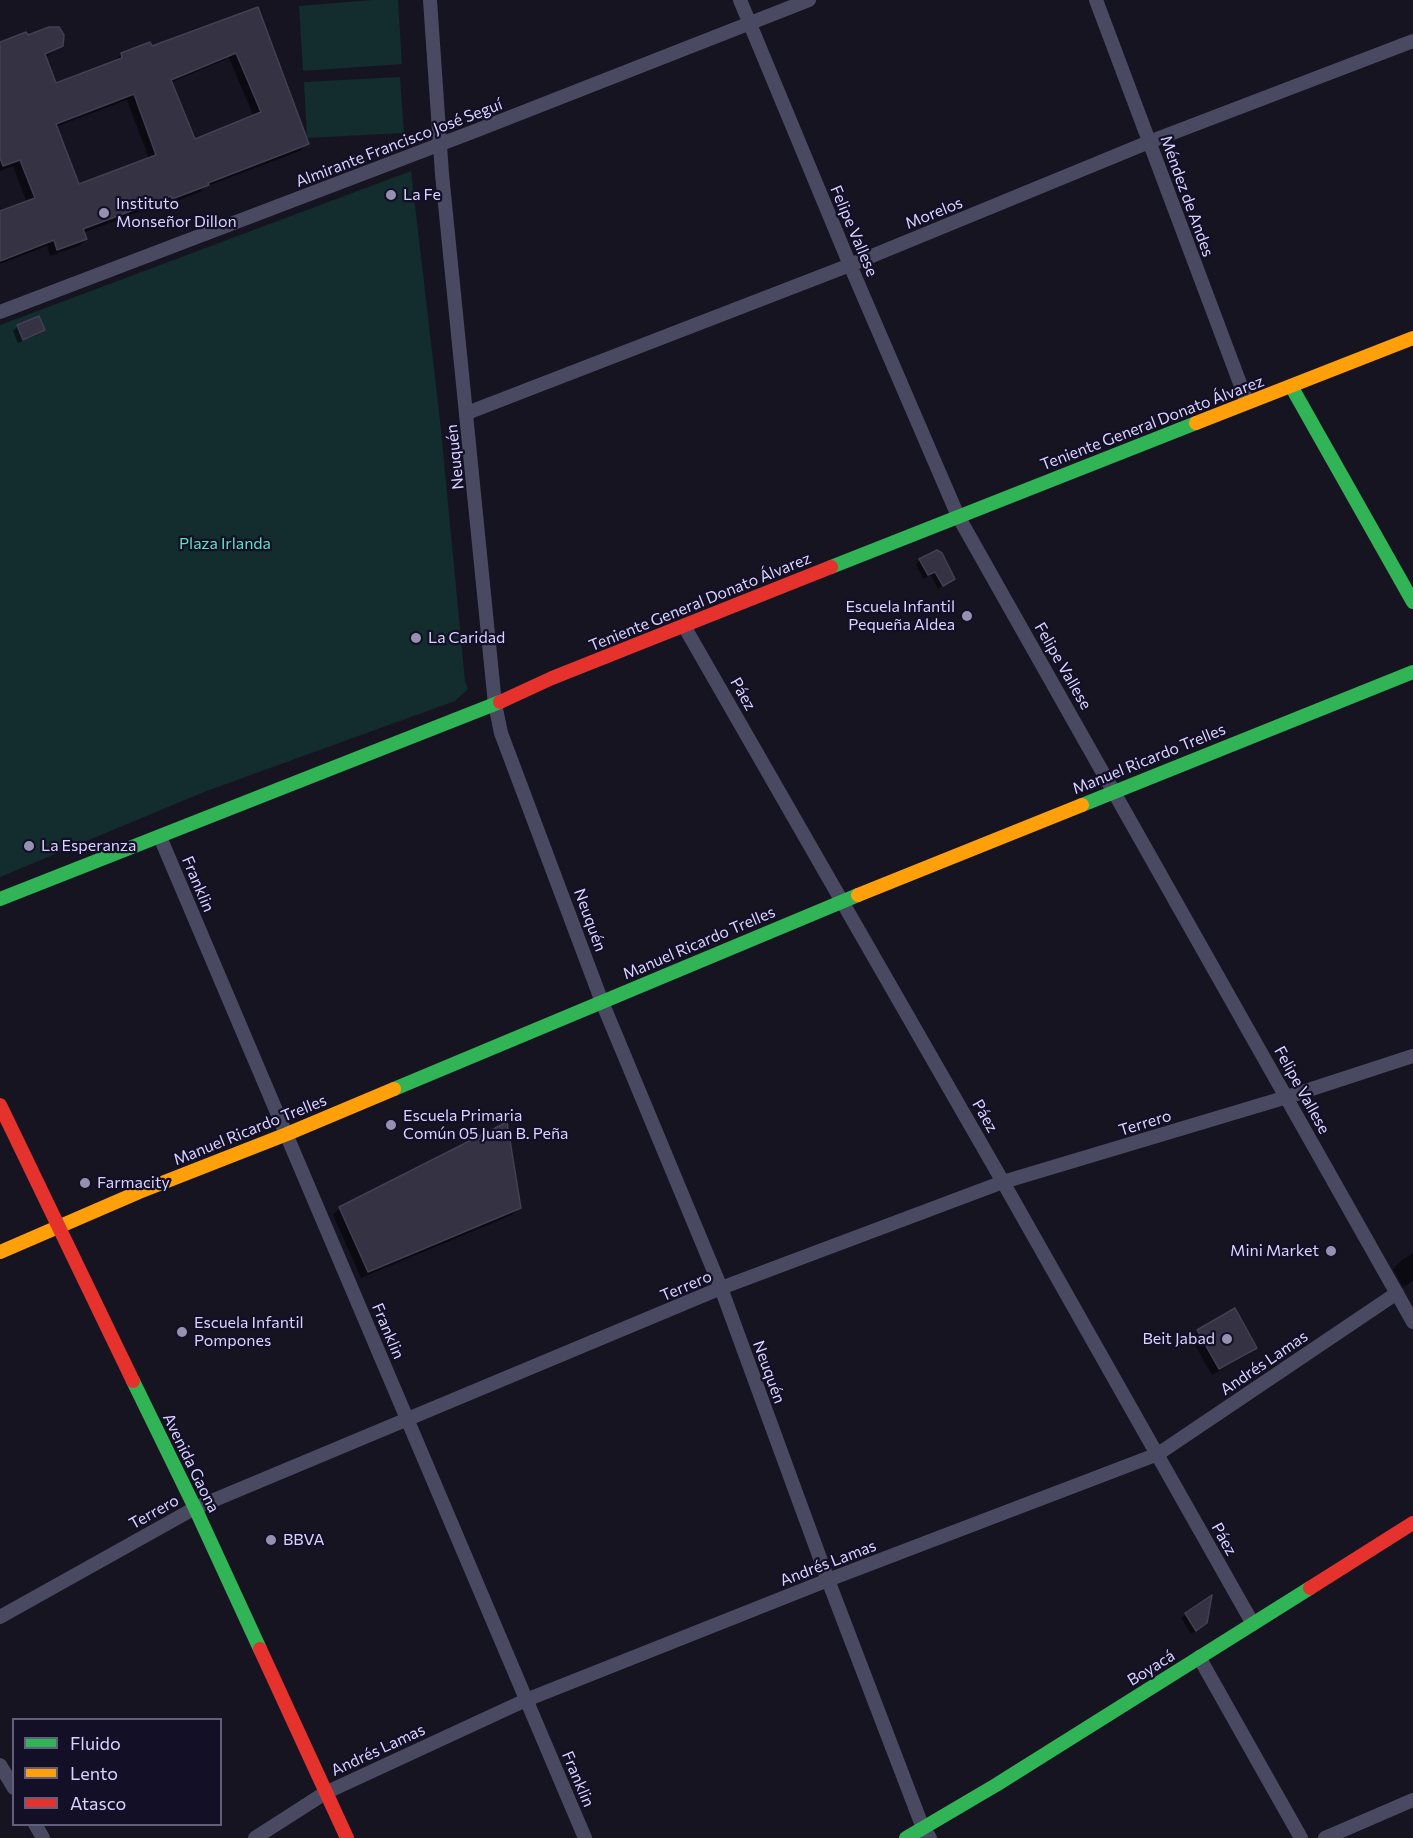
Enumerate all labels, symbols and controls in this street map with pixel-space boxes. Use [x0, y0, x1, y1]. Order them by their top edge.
street label: Almirante Francisco José Seguí [293, 95, 505, 191]
street label: Méndez de Andes [1156, 133, 1218, 259]
street label: Felipe Vallese [826, 183, 882, 279]
place label: La Fe [403, 185, 441, 205]
marker: La Fe [384, 188, 398, 202]
street label: Morelos [903, 193, 965, 233]
place label: Instituto Monseñor Dillon [116, 194, 237, 232]
marker: Instituto Monseñor Dillon [97, 206, 111, 220]
street label: Teniente General Donato Álvarez [1038, 371, 1266, 475]
street label: Neuquén [442, 424, 468, 490]
park label: Plaza Irlanda [179, 534, 271, 554]
street label: Teniente General Donato Álvarez [586, 549, 814, 655]
place label: Escuela Infantil Pequeña Aldea [845, 597, 955, 635]
marker: Escuela Infantil Pequeña Aldea [960, 609, 974, 623]
street label: Felipe Vallese [1030, 619, 1096, 713]
place label: La Caridad [428, 628, 505, 648]
marker: La Caridad [409, 631, 423, 645]
street label: Páez [726, 674, 760, 714]
street label: Manuel Ricardo Trelles [1070, 719, 1228, 799]
place label: La Esperanza [41, 836, 136, 856]
marker: La Esperanza [22, 839, 36, 853]
street label: Franklin [178, 853, 218, 915]
street label: Neuquén [570, 886, 610, 954]
street label: Manuel Ricardo Trelles [620, 902, 778, 984]
street label: Felipe Vallese [1270, 1043, 1334, 1137]
street label: Manuel Ricardo Trelles [171, 1090, 329, 1170]
street label: Páez [968, 1096, 1002, 1136]
place label: Escuela Primaria Común 05 Juan B. Peña [403, 1106, 568, 1144]
street label: Terrero [1116, 1106, 1174, 1140]
marker: Escuela Primaria Común 05 Juan B. Peña [384, 1118, 398, 1132]
place label: Farmacity [97, 1173, 170, 1193]
marker: Farmacity [78, 1176, 92, 1190]
place label: Mini Market [1230, 1241, 1319, 1261]
marker: Mini Market [1324, 1244, 1338, 1258]
street label: Terrero [657, 1267, 715, 1305]
street label: Franklin [368, 1300, 408, 1362]
place label: Escuela Infantil Pompones [194, 1313, 304, 1351]
marker: Escuela Infantil Pompones [175, 1325, 189, 1339]
street label: Andrés Lamas [1217, 1327, 1311, 1399]
place label: Beit Jabad [1142, 1329, 1215, 1349]
marker: Beit Jabad [1220, 1332, 1234, 1346]
street label: Neuquén [749, 1338, 789, 1406]
street label: Avenida Gaona [159, 1410, 223, 1516]
street label: Terrero [126, 1490, 182, 1534]
street label: Páez [1207, 1519, 1241, 1559]
place label: BBVA [283, 1530, 324, 1550]
marker: BBVA [264, 1533, 278, 1547]
street label: Andrés Lamas [777, 1536, 879, 1590]
street label: Boyacá [1124, 1646, 1178, 1690]
legend [12, 1718, 222, 1826]
street label: Andrés Lamas [328, 1720, 428, 1780]
text: Fluido [70, 1732, 121, 1754]
street label: Franklin [558, 1748, 598, 1810]
text: Lento [70, 1762, 118, 1784]
text: Atasco [70, 1792, 126, 1814]

